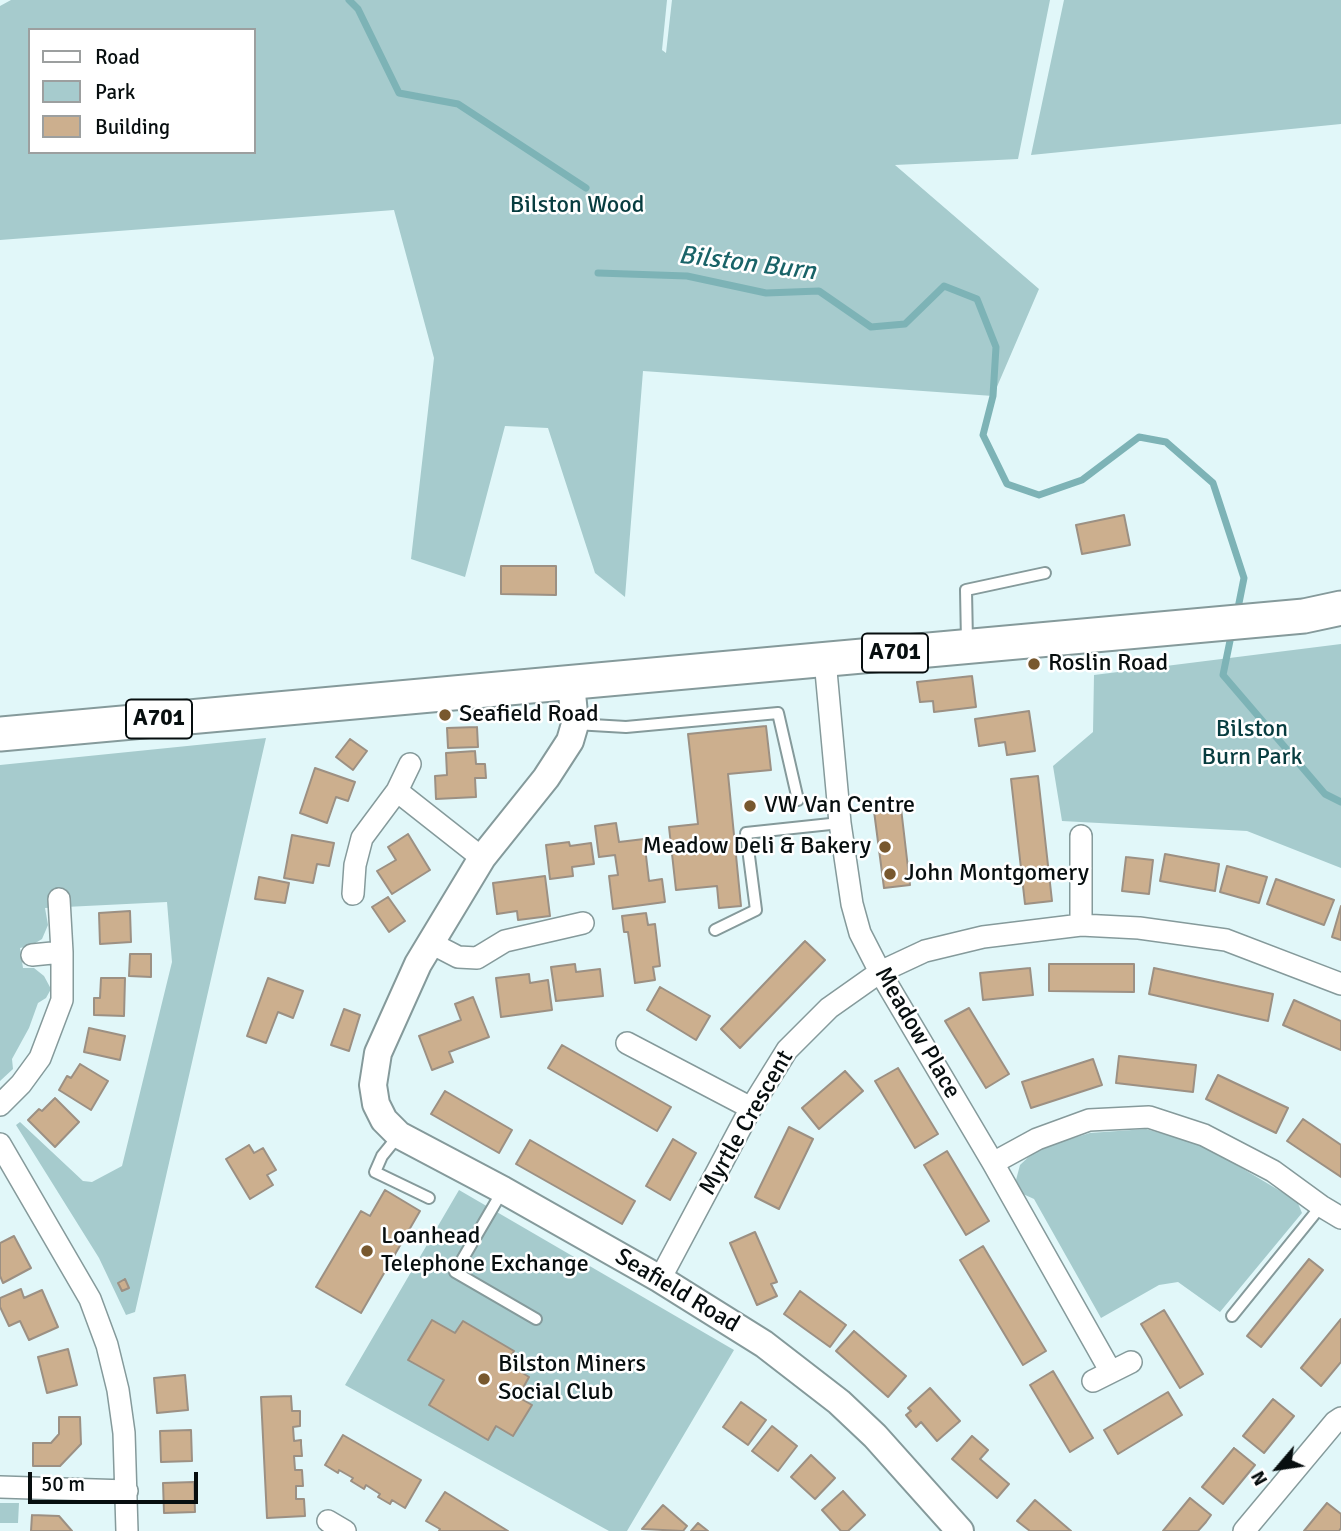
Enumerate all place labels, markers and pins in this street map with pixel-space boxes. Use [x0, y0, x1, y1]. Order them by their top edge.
place label: Roslin Road [1048, 650, 1168, 678]
marker: Roslin Road [1026, 656, 1042, 672]
place label: Seafield Road [459, 701, 599, 729]
marker: Seafield Road [437, 707, 453, 723]
place label: VW Van Centre [764, 792, 915, 820]
marker: VW Van Centre [742, 798, 758, 814]
place label: Meadow Deli & Bakery [643, 833, 871, 861]
marker: Meadow Deli & Bakery [877, 839, 893, 855]
place label: John Montgomery [904, 860, 1089, 888]
marker: John Montgomery [882, 866, 898, 882]
place label: Loanhead Telephone Exchange [381, 1223, 589, 1279]
marker: Loanhead Telephone Exchange [359, 1243, 375, 1259]
place label: Bilston Miners Social Club [498, 1351, 646, 1407]
marker: Bilston Miners Social Club [476, 1371, 492, 1387]

